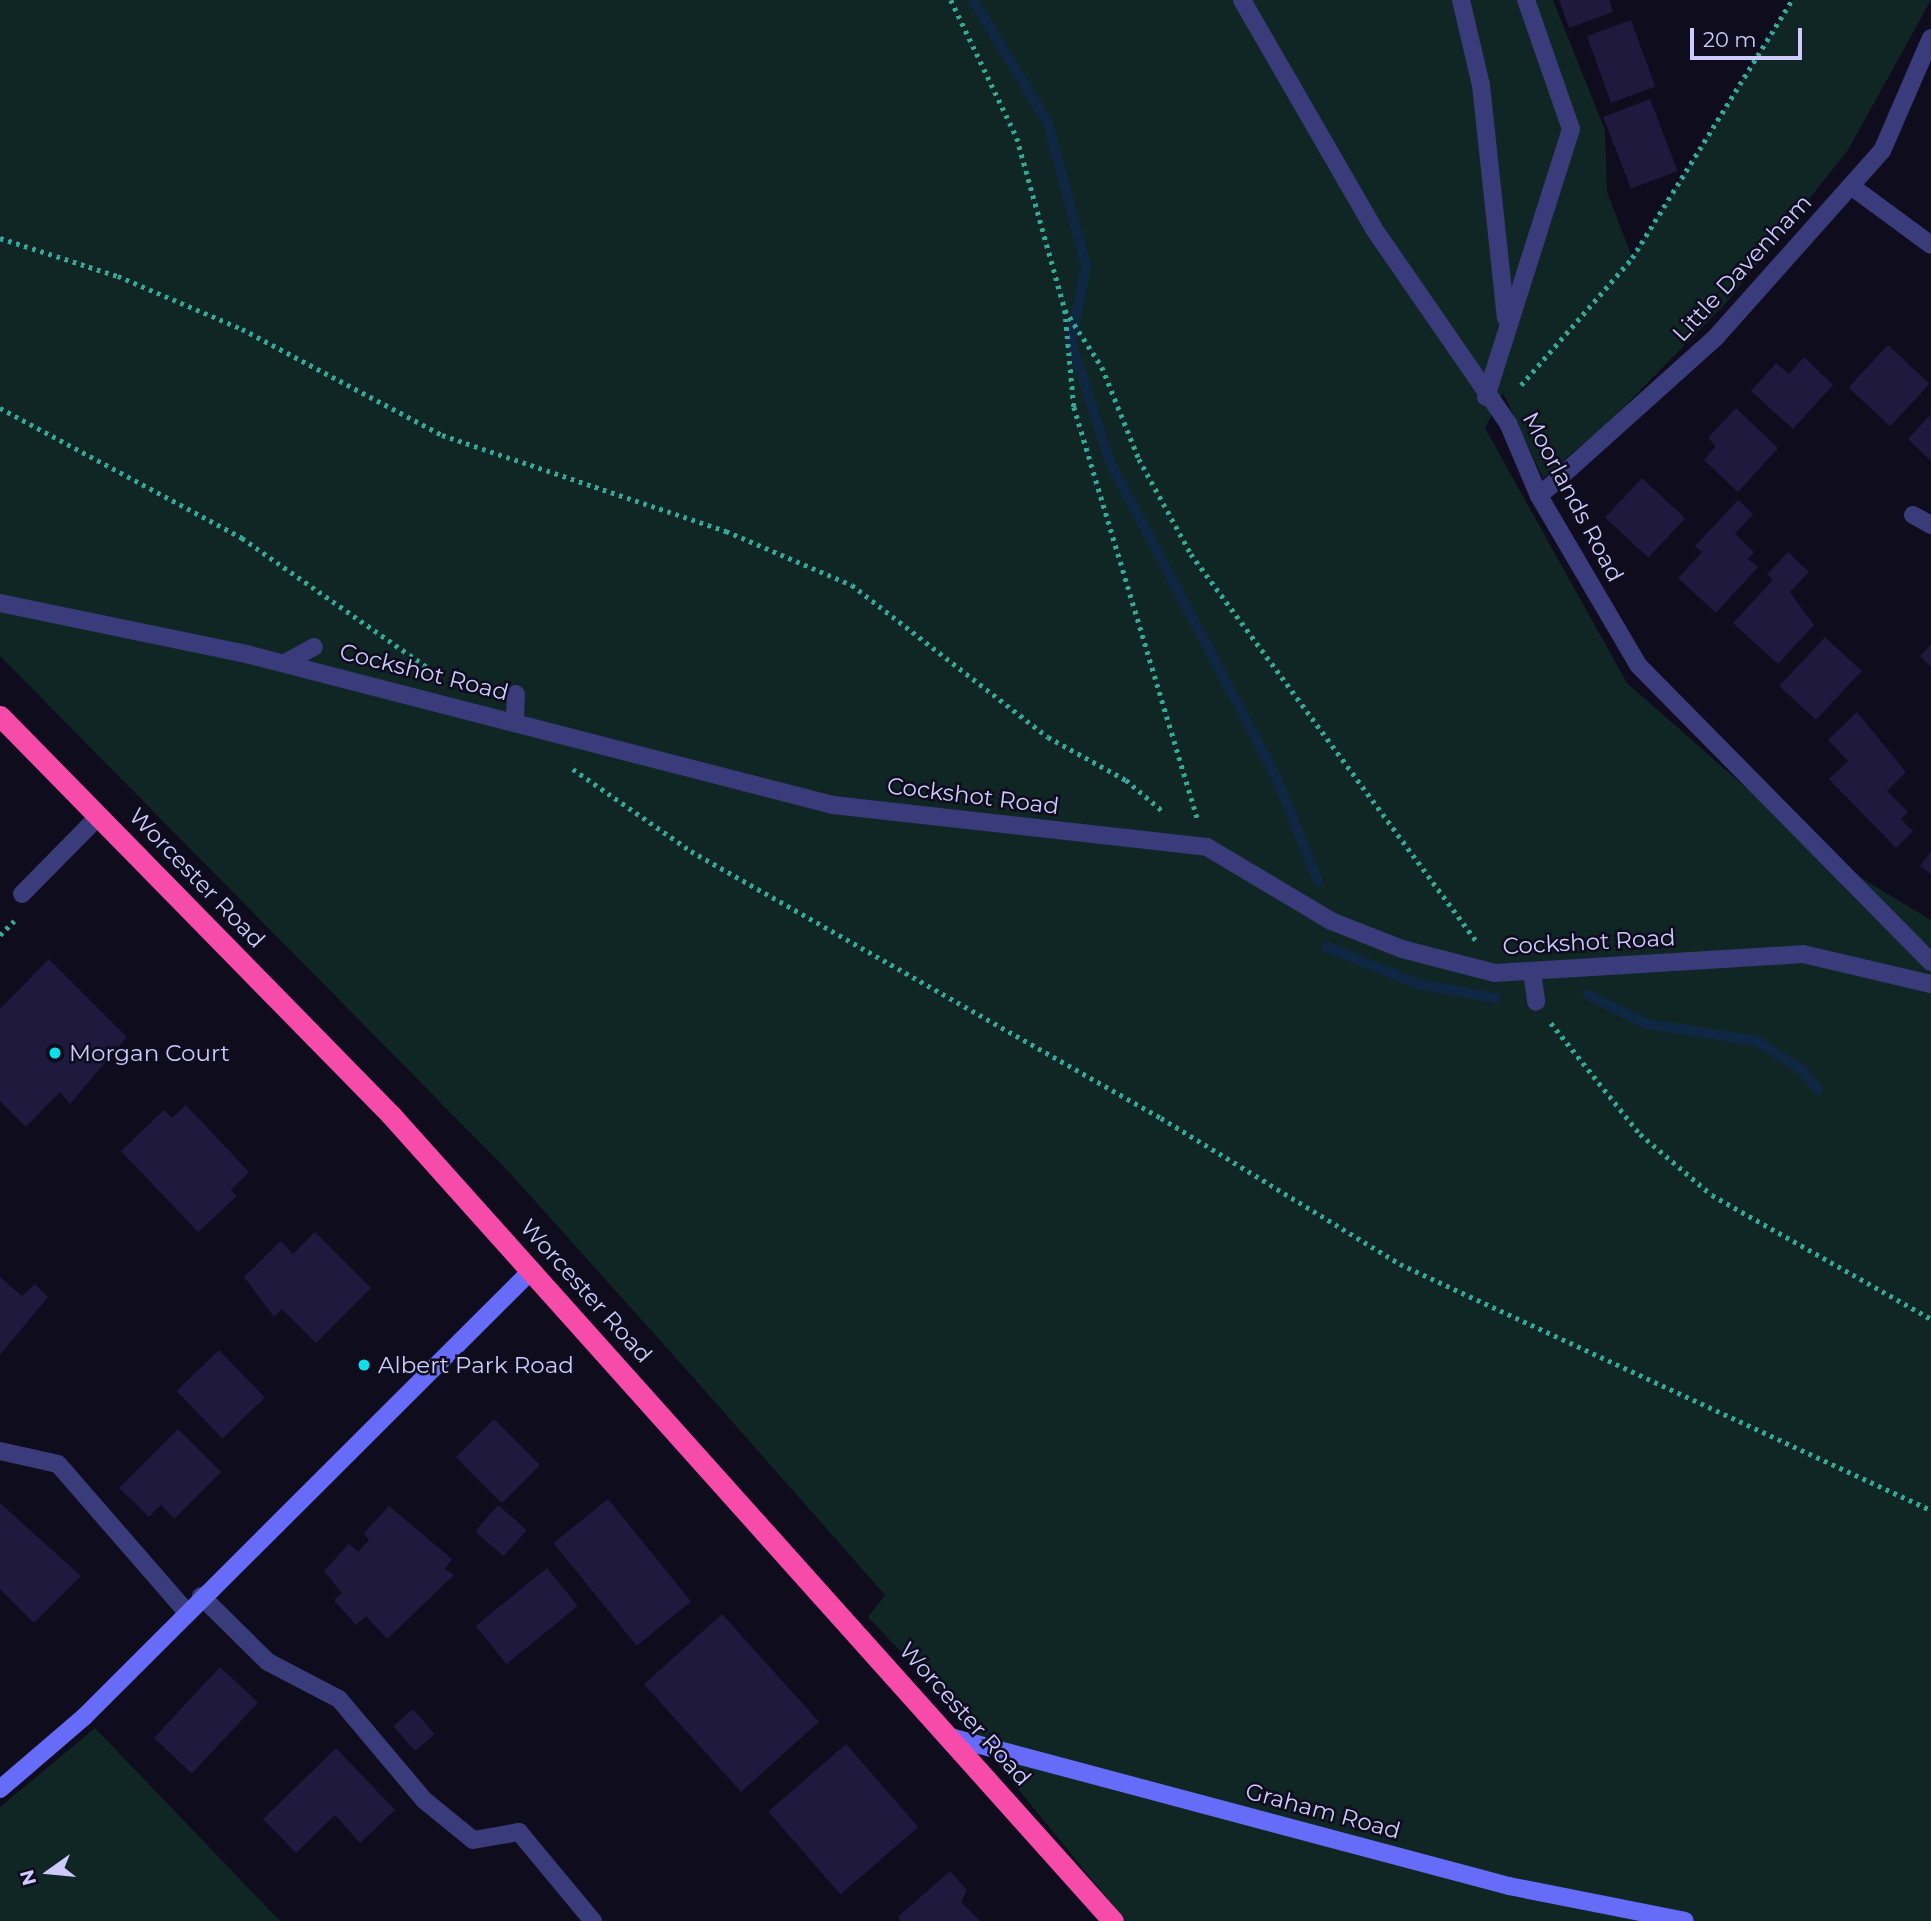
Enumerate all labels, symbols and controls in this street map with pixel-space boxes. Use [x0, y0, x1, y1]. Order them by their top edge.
scale bar [1693, 14, 1805, 58]
text: 20 m [1703, 27, 1757, 52]
street label: Little Davenham [1667, 189, 1817, 347]
street label: Moorlands Road [1517, 407, 1629, 587]
street label: Cockshot Road [337, 638, 511, 706]
street label: Cockshot Road [885, 772, 1061, 820]
street label: Worcester Road [123, 802, 271, 954]
street label: Cockshot Road [1502, 924, 1676, 960]
place label: Morgan Court [69, 1039, 230, 1067]
marker: Morgan Court [47, 1045, 63, 1061]
street label: Worcester Road [514, 1214, 658, 1368]
place label: Albert Park Road [378, 1351, 574, 1379]
marker: Albert Park Road [356, 1357, 372, 1373]
street label: Worcester Road [893, 1637, 1037, 1791]
street label: Graham Road [1242, 1777, 1404, 1845]
north arrow [14, 1837, 84, 1907]
text: N [15, 1867, 41, 1888]

